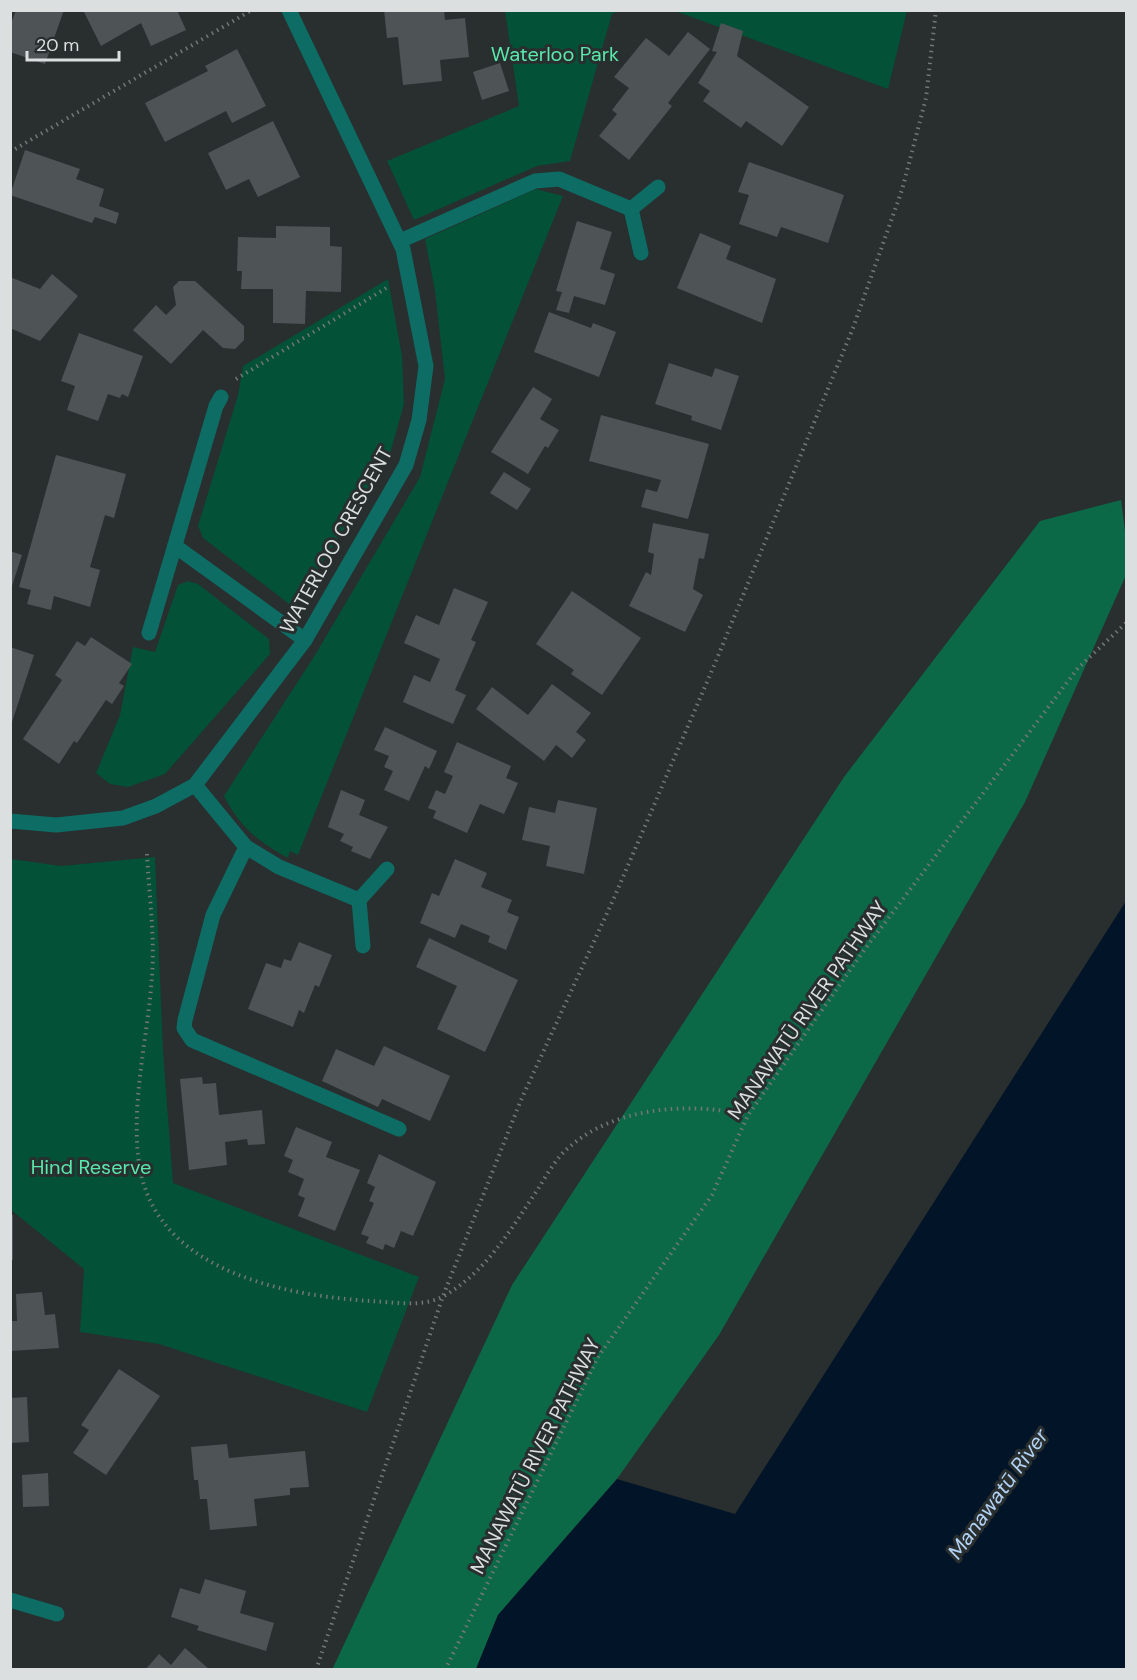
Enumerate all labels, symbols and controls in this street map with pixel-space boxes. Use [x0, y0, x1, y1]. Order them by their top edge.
scale bar [27, 24, 118, 62]
text: 20 m [36, 33, 79, 57]
park label: Waterloo Park [491, 41, 619, 67]
street label: WATERLOO CRESCENT [274, 442, 398, 638]
street label: MANAWATŪ RIVER PATHWAY [721, 895, 893, 1124]
park label: Hind Reserve [31, 1154, 151, 1180]
street label: MANAWATŪ RIVER PATHWAY [464, 1333, 606, 1578]
water label: Manawatū River [941, 1422, 1056, 1565]

